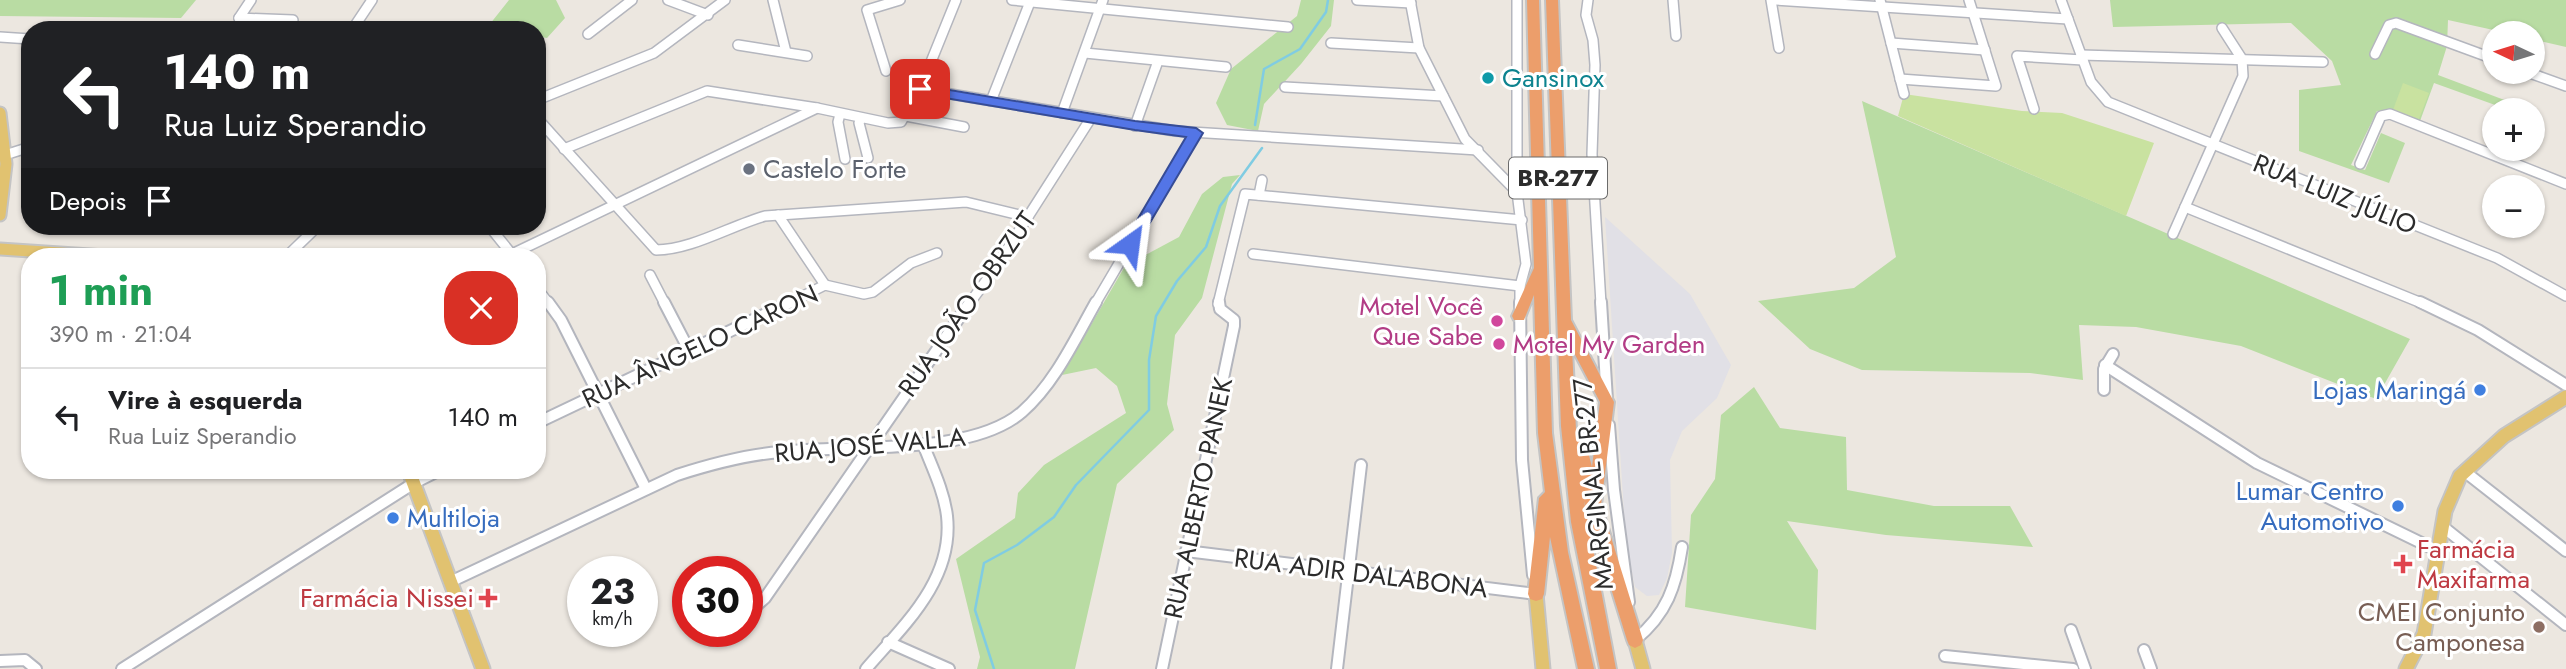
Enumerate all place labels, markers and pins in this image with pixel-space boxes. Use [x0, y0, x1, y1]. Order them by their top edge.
pin [890, 59, 950, 119]
place label: Gansinox [1502, 59, 1604, 97]
marker: Gansinox [1480, 70, 1496, 86]
place label: Castelo Forte [763, 150, 906, 188]
marker: Castelo Forte [741, 161, 757, 177]
place label: Motel Você Que Sabe [1359, 287, 1483, 355]
marker: Motel Você Que Sabe [1489, 313, 1505, 329]
place label: Motel My Garden [1513, 325, 1705, 363]
marker: Motel My Garden [1491, 336, 1507, 352]
place label: Lojas Maringá [2312, 371, 2466, 409]
marker: Lojas Maringá [2472, 382, 2488, 398]
place label: Lumar Centro Automotivo [2236, 472, 2384, 540]
marker: Lumar Centro Automotivo [2390, 498, 2406, 514]
place label: Multiloja [407, 499, 500, 537]
marker: Multiloja [385, 510, 401, 526]
place label: Farmácia Maxifarma [2417, 530, 2530, 598]
marker: Farmácia Maxifarma [2395, 556, 2411, 572]
place label: Farmácia Nissei [300, 579, 474, 617]
marker: Farmácia Nissei [480, 590, 496, 606]
place label: CMEI Conjunto Camponesa [2358, 593, 2525, 661]
marker: CMEI Conjunto Camponesa [2531, 619, 2547, 635]

